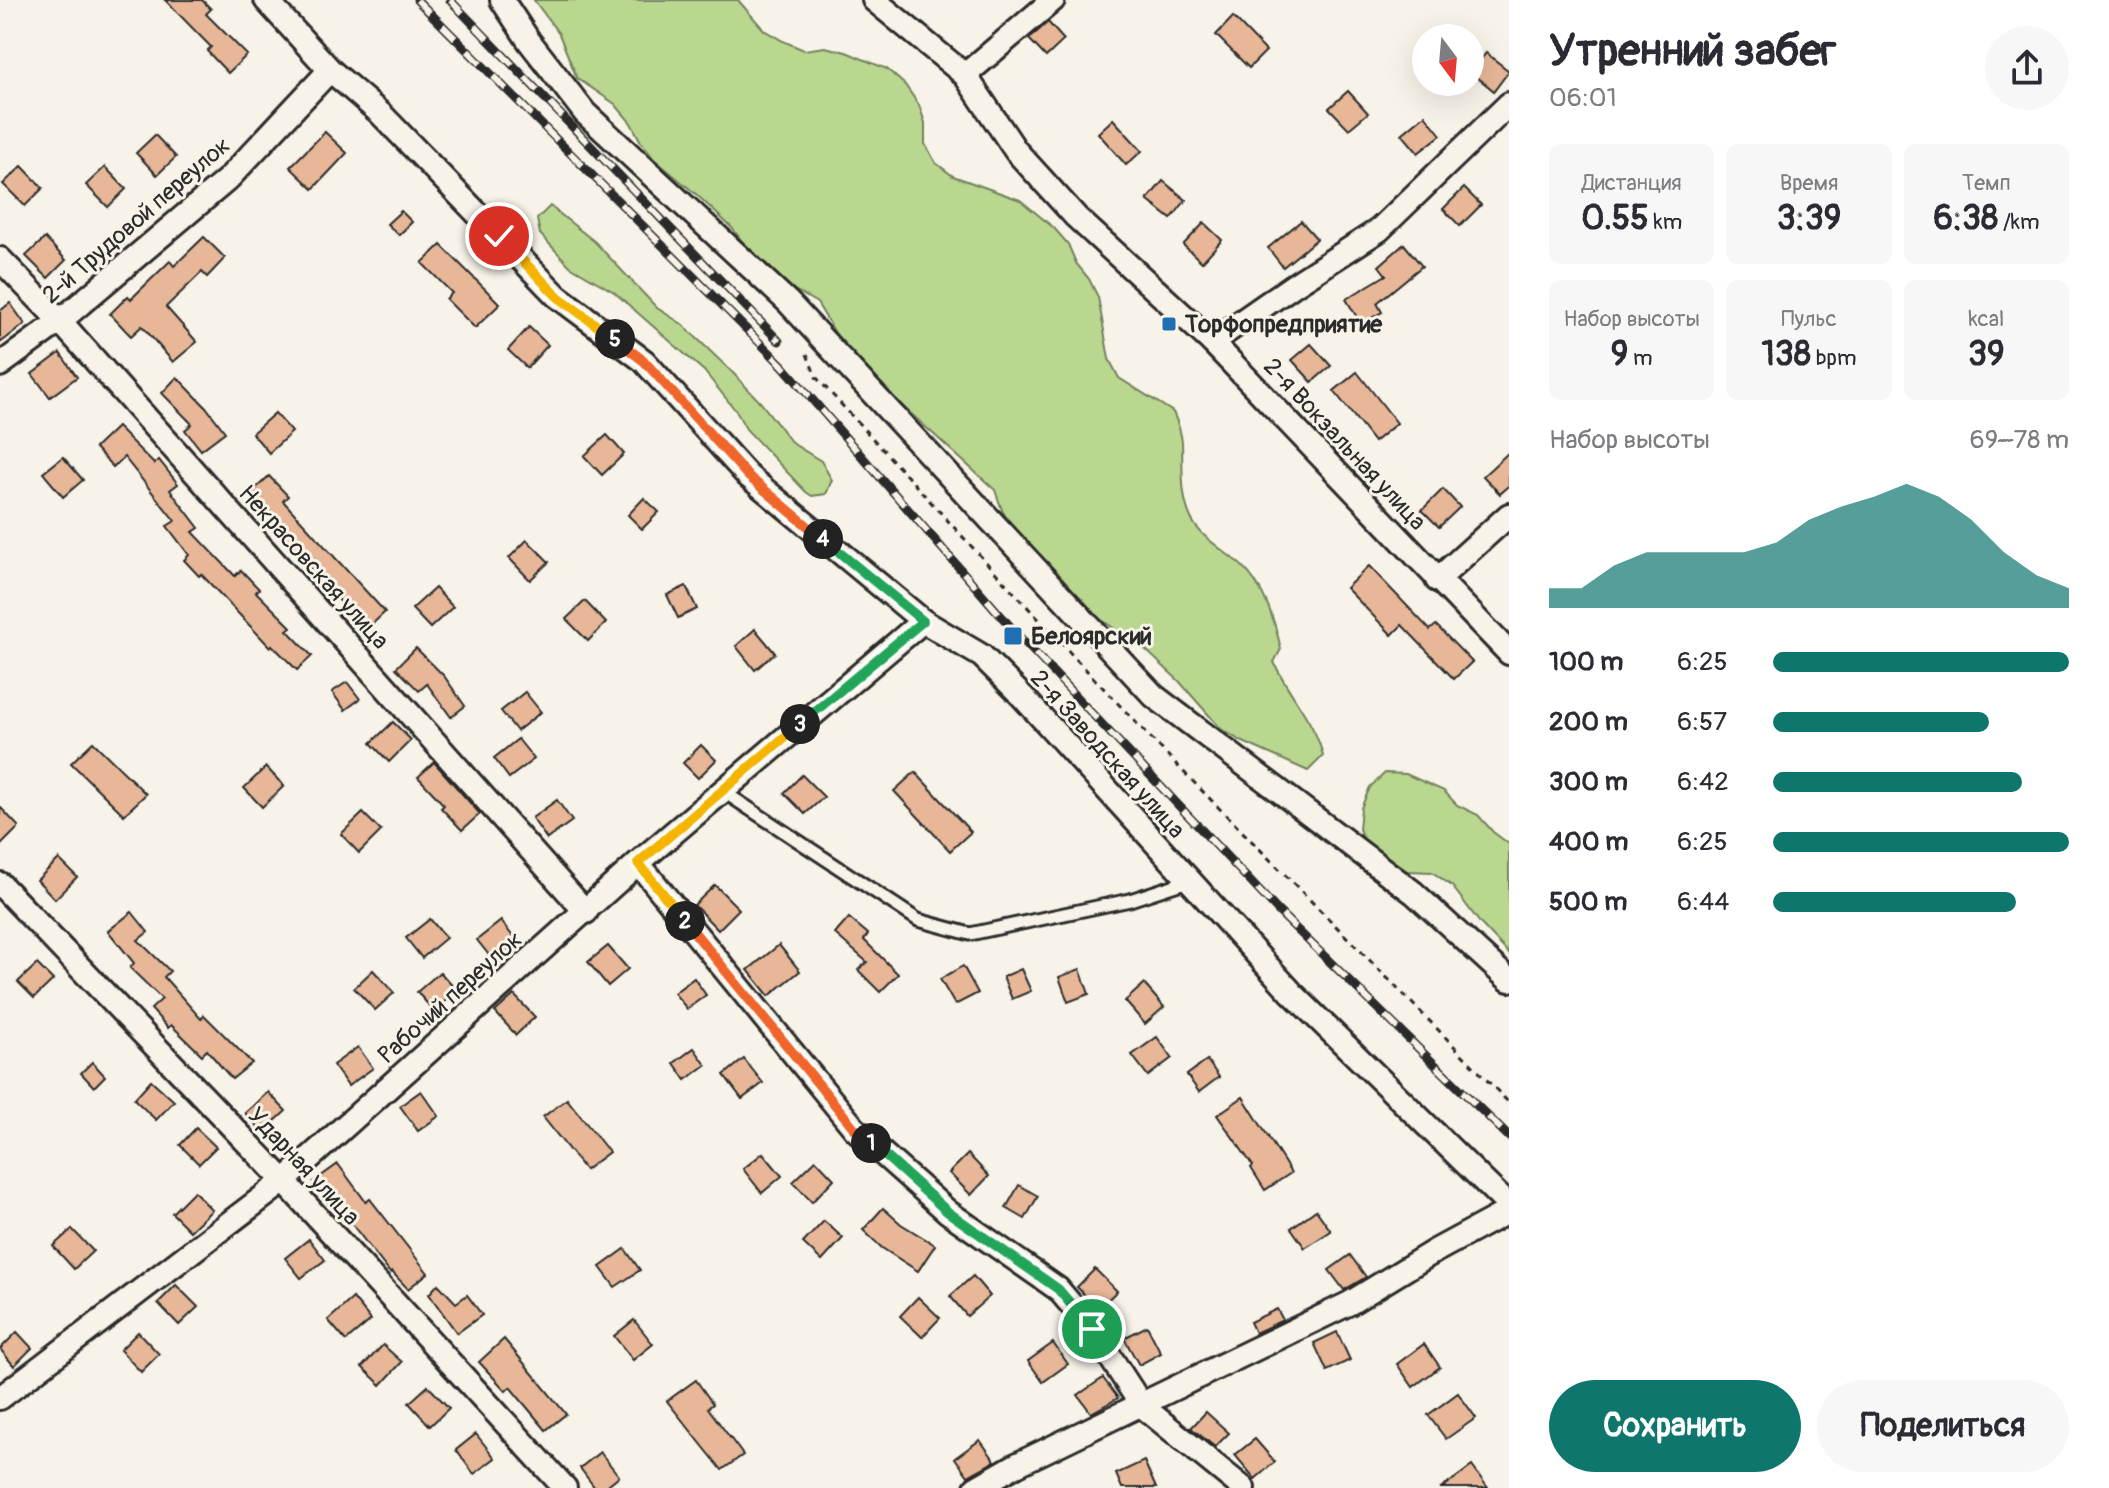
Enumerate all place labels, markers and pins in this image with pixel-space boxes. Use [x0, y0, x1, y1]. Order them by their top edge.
pin [465, 202, 533, 270]
place label: Торфопредприятие [1184, 310, 1383, 339]
marker: Торфопредприятие [1160, 315, 1178, 333]
pin: 5 [595, 319, 635, 359]
pin: 4 [803, 519, 843, 559]
place label: Белоярский [1031, 622, 1152, 651]
marker: Белоярский [1002, 625, 1024, 647]
pin: 3 [780, 704, 820, 744]
pin: 2 [665, 901, 705, 941]
pin: 1 [851, 1123, 891, 1163]
pin [1058, 1295, 1126, 1363]

